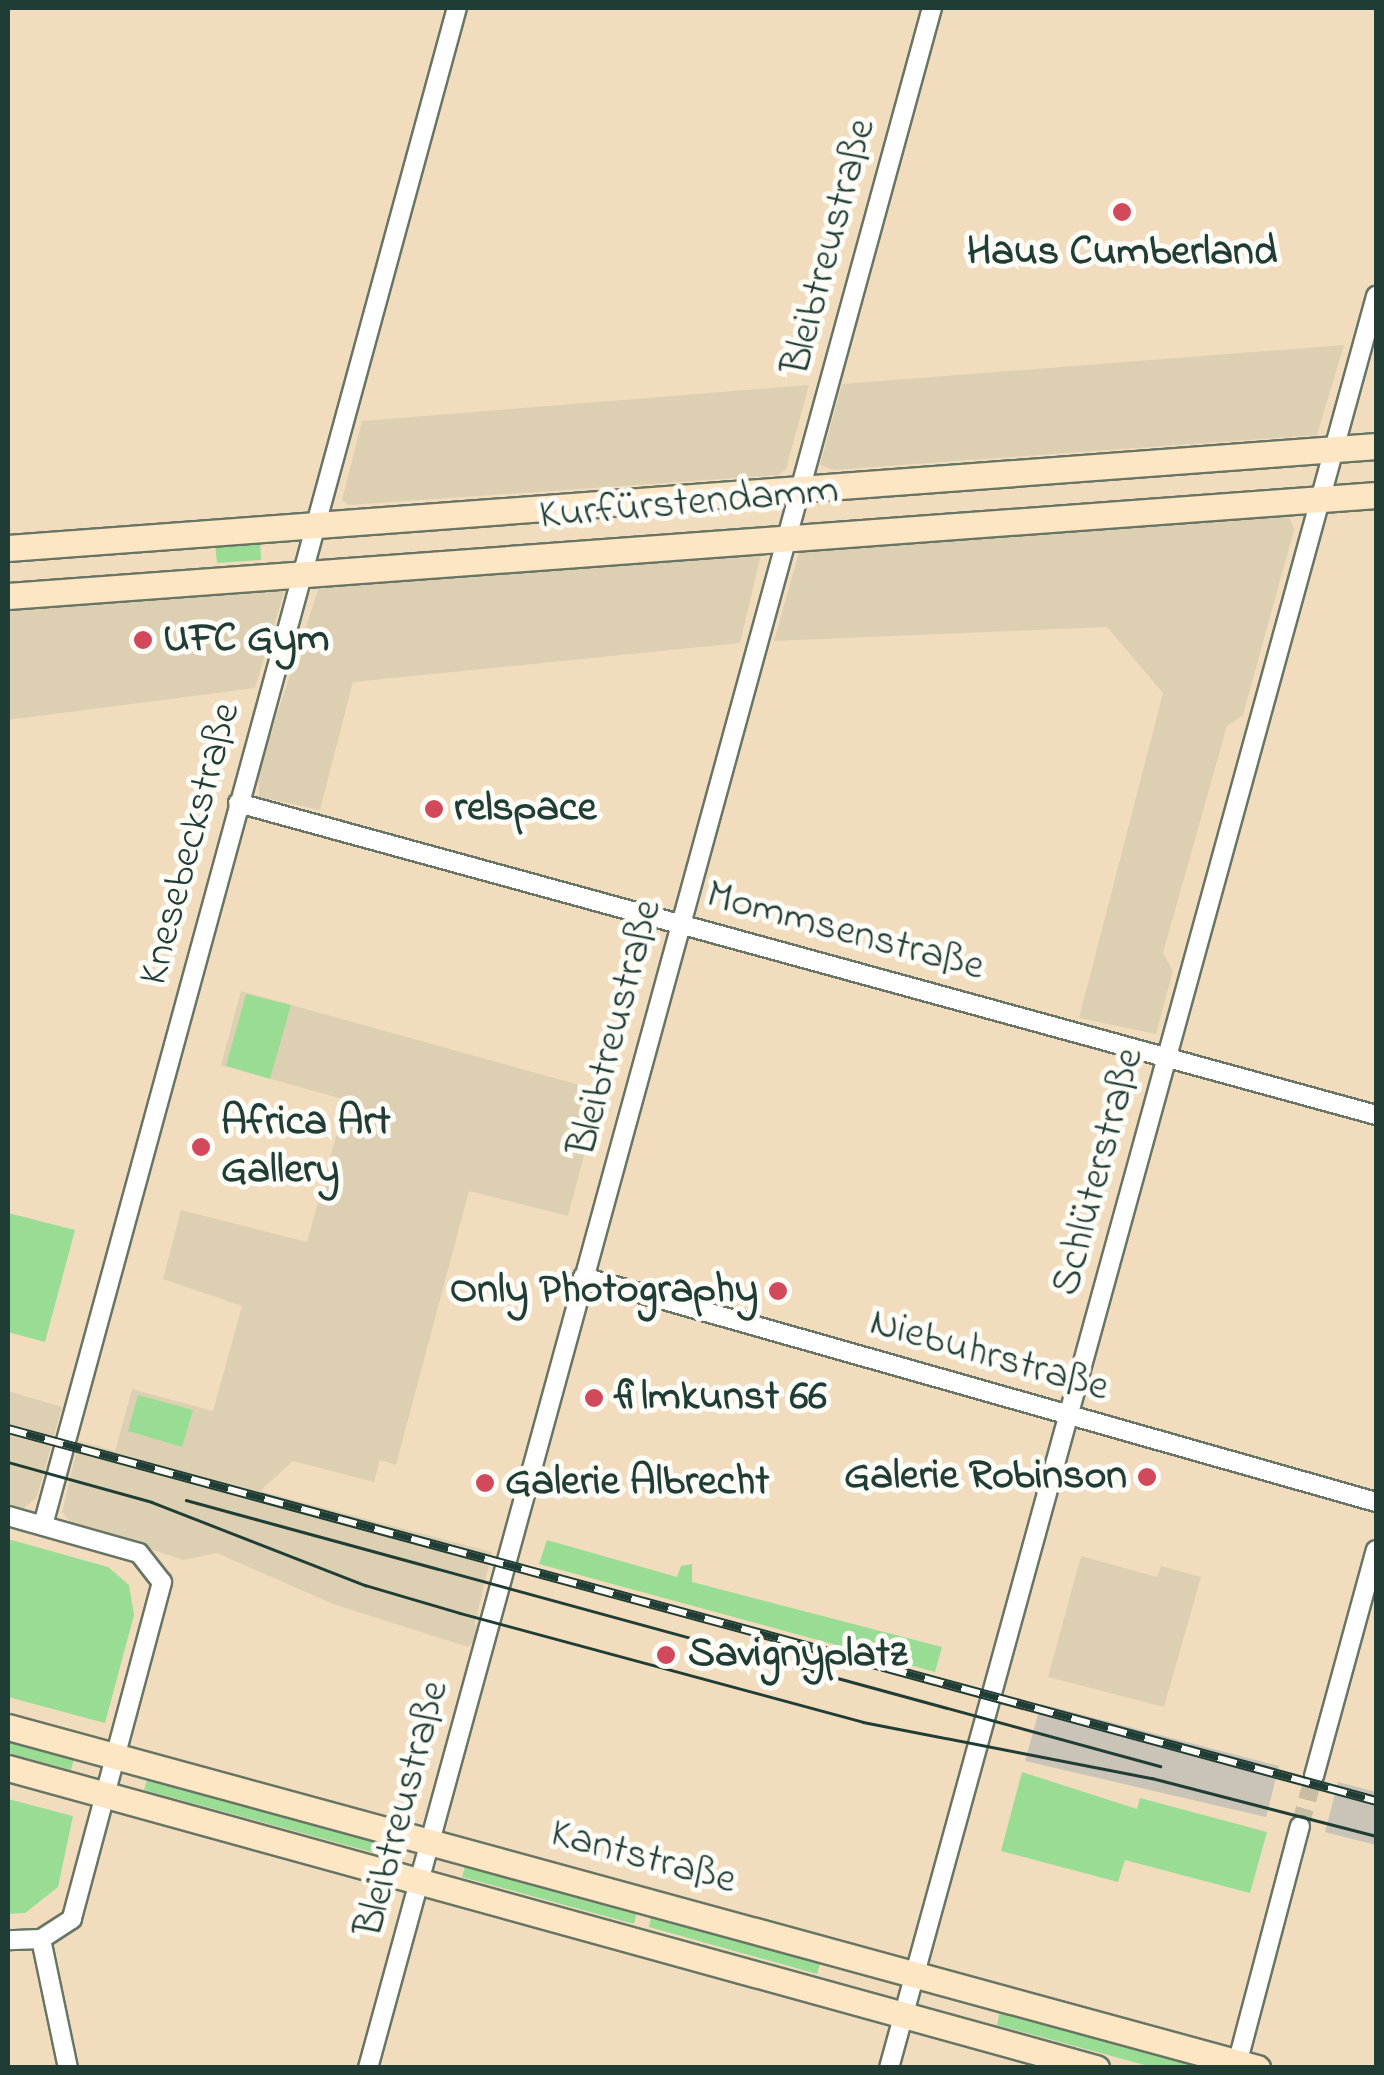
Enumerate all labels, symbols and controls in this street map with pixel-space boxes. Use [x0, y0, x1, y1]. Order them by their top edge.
street label: Bleibtreustraße [772, 113, 888, 381]
marker: Haus Cumberland [1111, 201, 1133, 223]
place label: Haus Cumberland [967, 228, 1277, 278]
street label: Kurfürstendamm [537, 466, 841, 542]
place label: UFC Gym [163, 615, 329, 665]
marker: UFC Gym [132, 629, 154, 651]
street label: Knesebeckstraße [129, 697, 253, 991]
place label: re|space [454, 784, 597, 834]
marker: re|space [423, 798, 445, 820]
street label: Mommsenstraße [701, 871, 989, 993]
street label: Bleibtreustraße [558, 894, 674, 1162]
street label: Schlüterstraße [1042, 1043, 1156, 1301]
place label: Africa Art Gallery [221, 1098, 391, 1196]
marker: Africa Art Gallery [190, 1136, 212, 1158]
place label: Only Photography [450, 1266, 758, 1316]
marker: Only Photography [767, 1280, 789, 1302]
street label: Niebuhrstraße [864, 1298, 1114, 1414]
place label: filmkunst 66 [614, 1373, 827, 1423]
marker: filmkunst 66 [583, 1387, 605, 1409]
place label: Galerie Robinson [844, 1452, 1127, 1502]
place label: Galerie Albrecht [505, 1458, 769, 1508]
marker: Galerie Robinson [1136, 1466, 1158, 1488]
marker: Galerie Albrecht [474, 1472, 496, 1494]
place label: Savignyplatz [688, 1630, 907, 1680]
marker: Savignyplatz [653, 1642, 679, 1668]
street label: Bleibtreustraße [345, 1675, 461, 1943]
street label: Kantstraße [545, 1809, 741, 1907]

